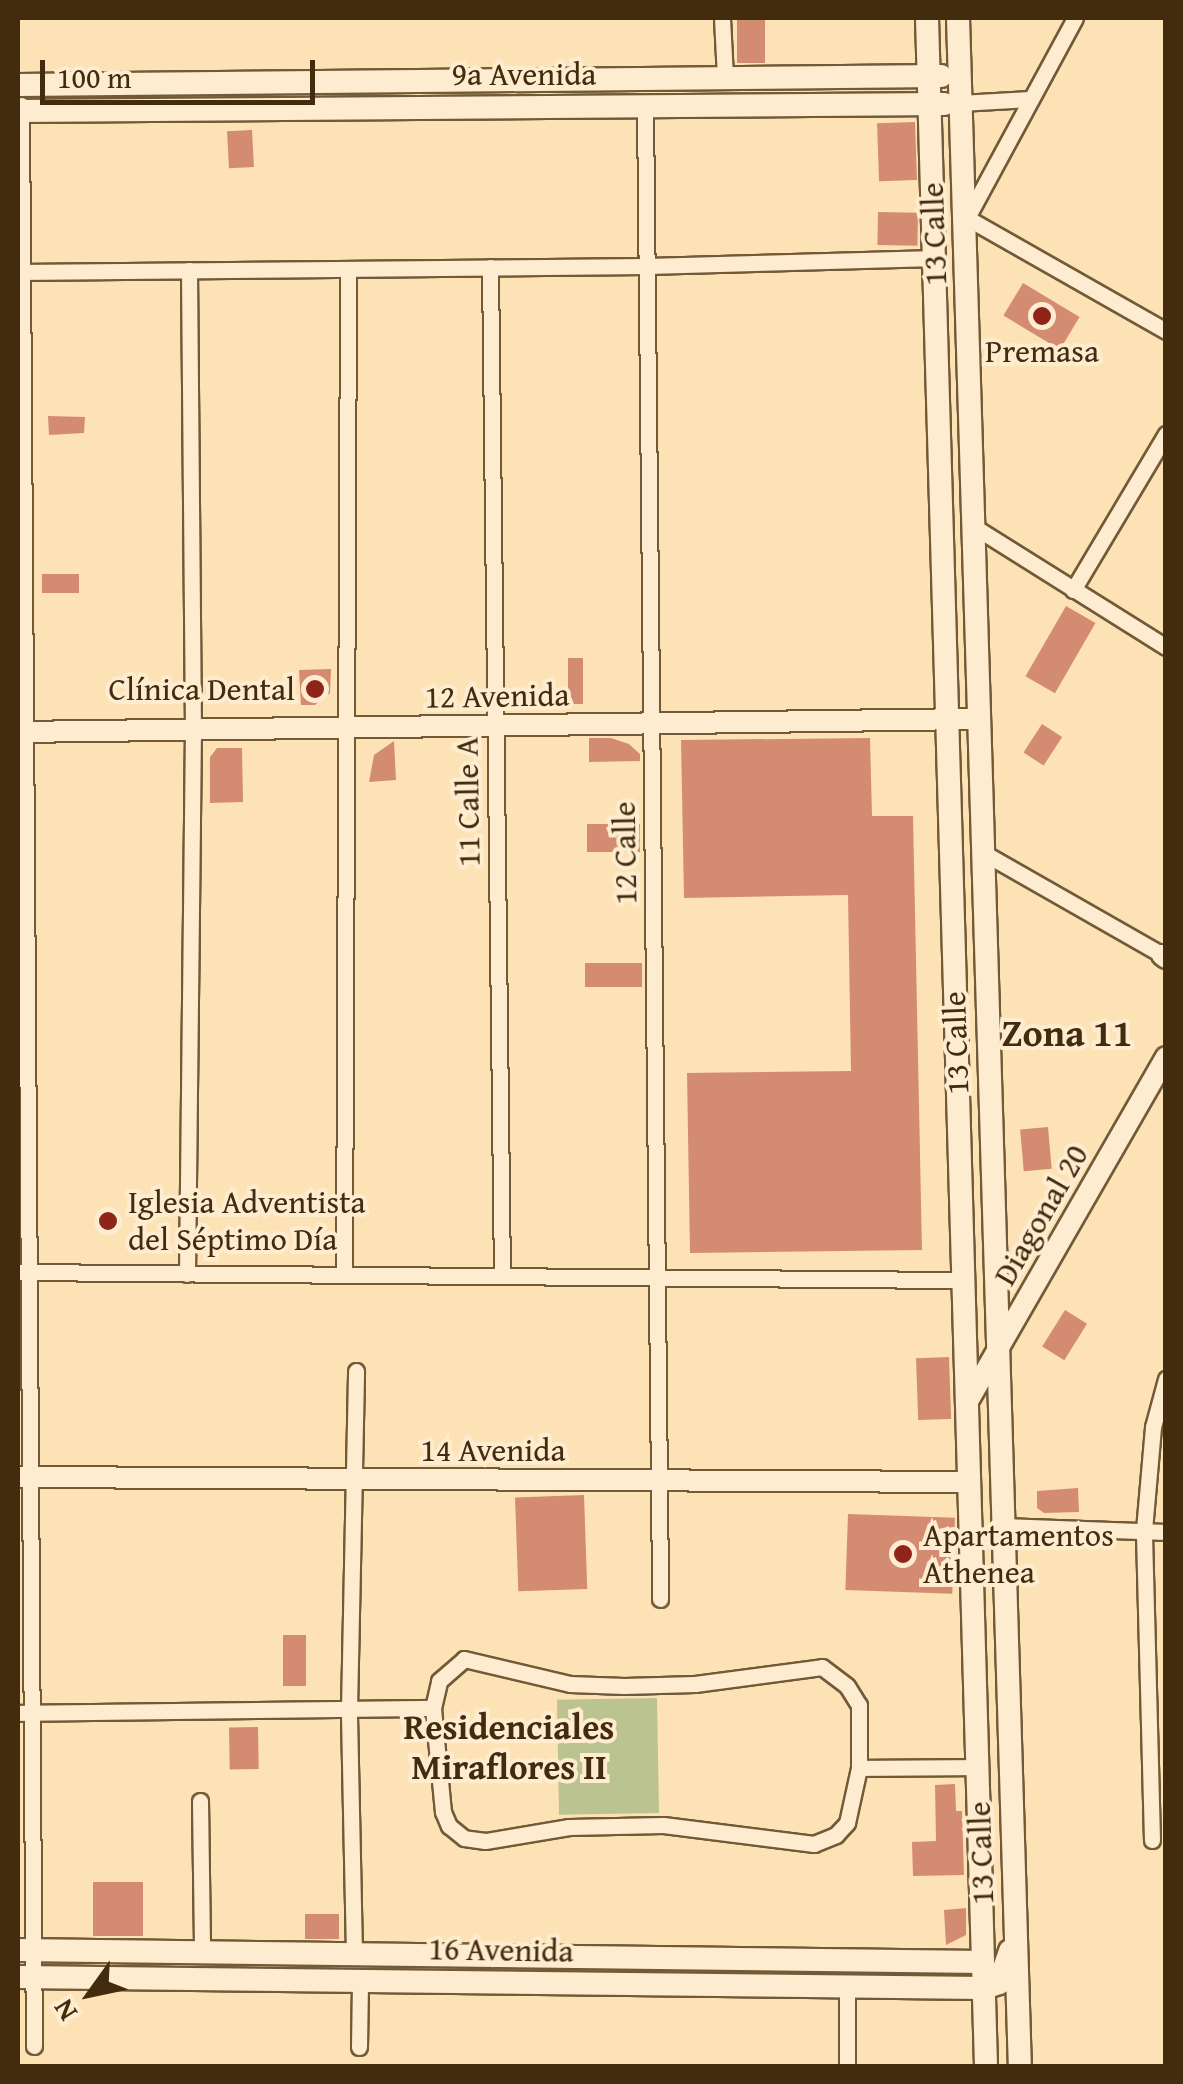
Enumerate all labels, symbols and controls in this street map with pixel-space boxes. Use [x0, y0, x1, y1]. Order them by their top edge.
scale bar [45, 40, 320, 102]
text: 100 m [57, 55, 131, 99]
street label: 9a Avenida [452, 55, 596, 93]
street label: 13 Calle [913, 182, 955, 286]
marker: Premasa [1031, 305, 1053, 327]
place label: Premasa [985, 332, 1099, 370]
place label: Clínica Dental [108, 670, 295, 708]
street label: 12 Avenida [424, 676, 570, 716]
marker: Clínica Dental [304, 678, 326, 700]
street label: 11 Calle A [448, 737, 488, 867]
street label: 12 Calle [605, 801, 645, 905]
street label: 13 Calle [935, 991, 977, 1095]
district label: Zona 11 [1002, 1010, 1132, 1056]
street label: Diagonal 20 [985, 1138, 1097, 1292]
place label: Iglesia Adventista del Séptimo Día [128, 1184, 366, 1259]
marker: Iglesia Adventista del Séptimo Día [97, 1210, 119, 1232]
street label: 14 Avenida [420, 1431, 566, 1469]
place label: Apartamentos Athenea [923, 1517, 1114, 1592]
marker: Apartamentos Athenea [892, 1543, 914, 1565]
district label: Residenciales Miraflores II [404, 1706, 614, 1788]
street label: 13 Calle [960, 1801, 1002, 1905]
street label: 16 Avenida [428, 1930, 574, 1970]
north arrow [40, 1944, 140, 2044]
text: N [42, 1992, 87, 2030]

